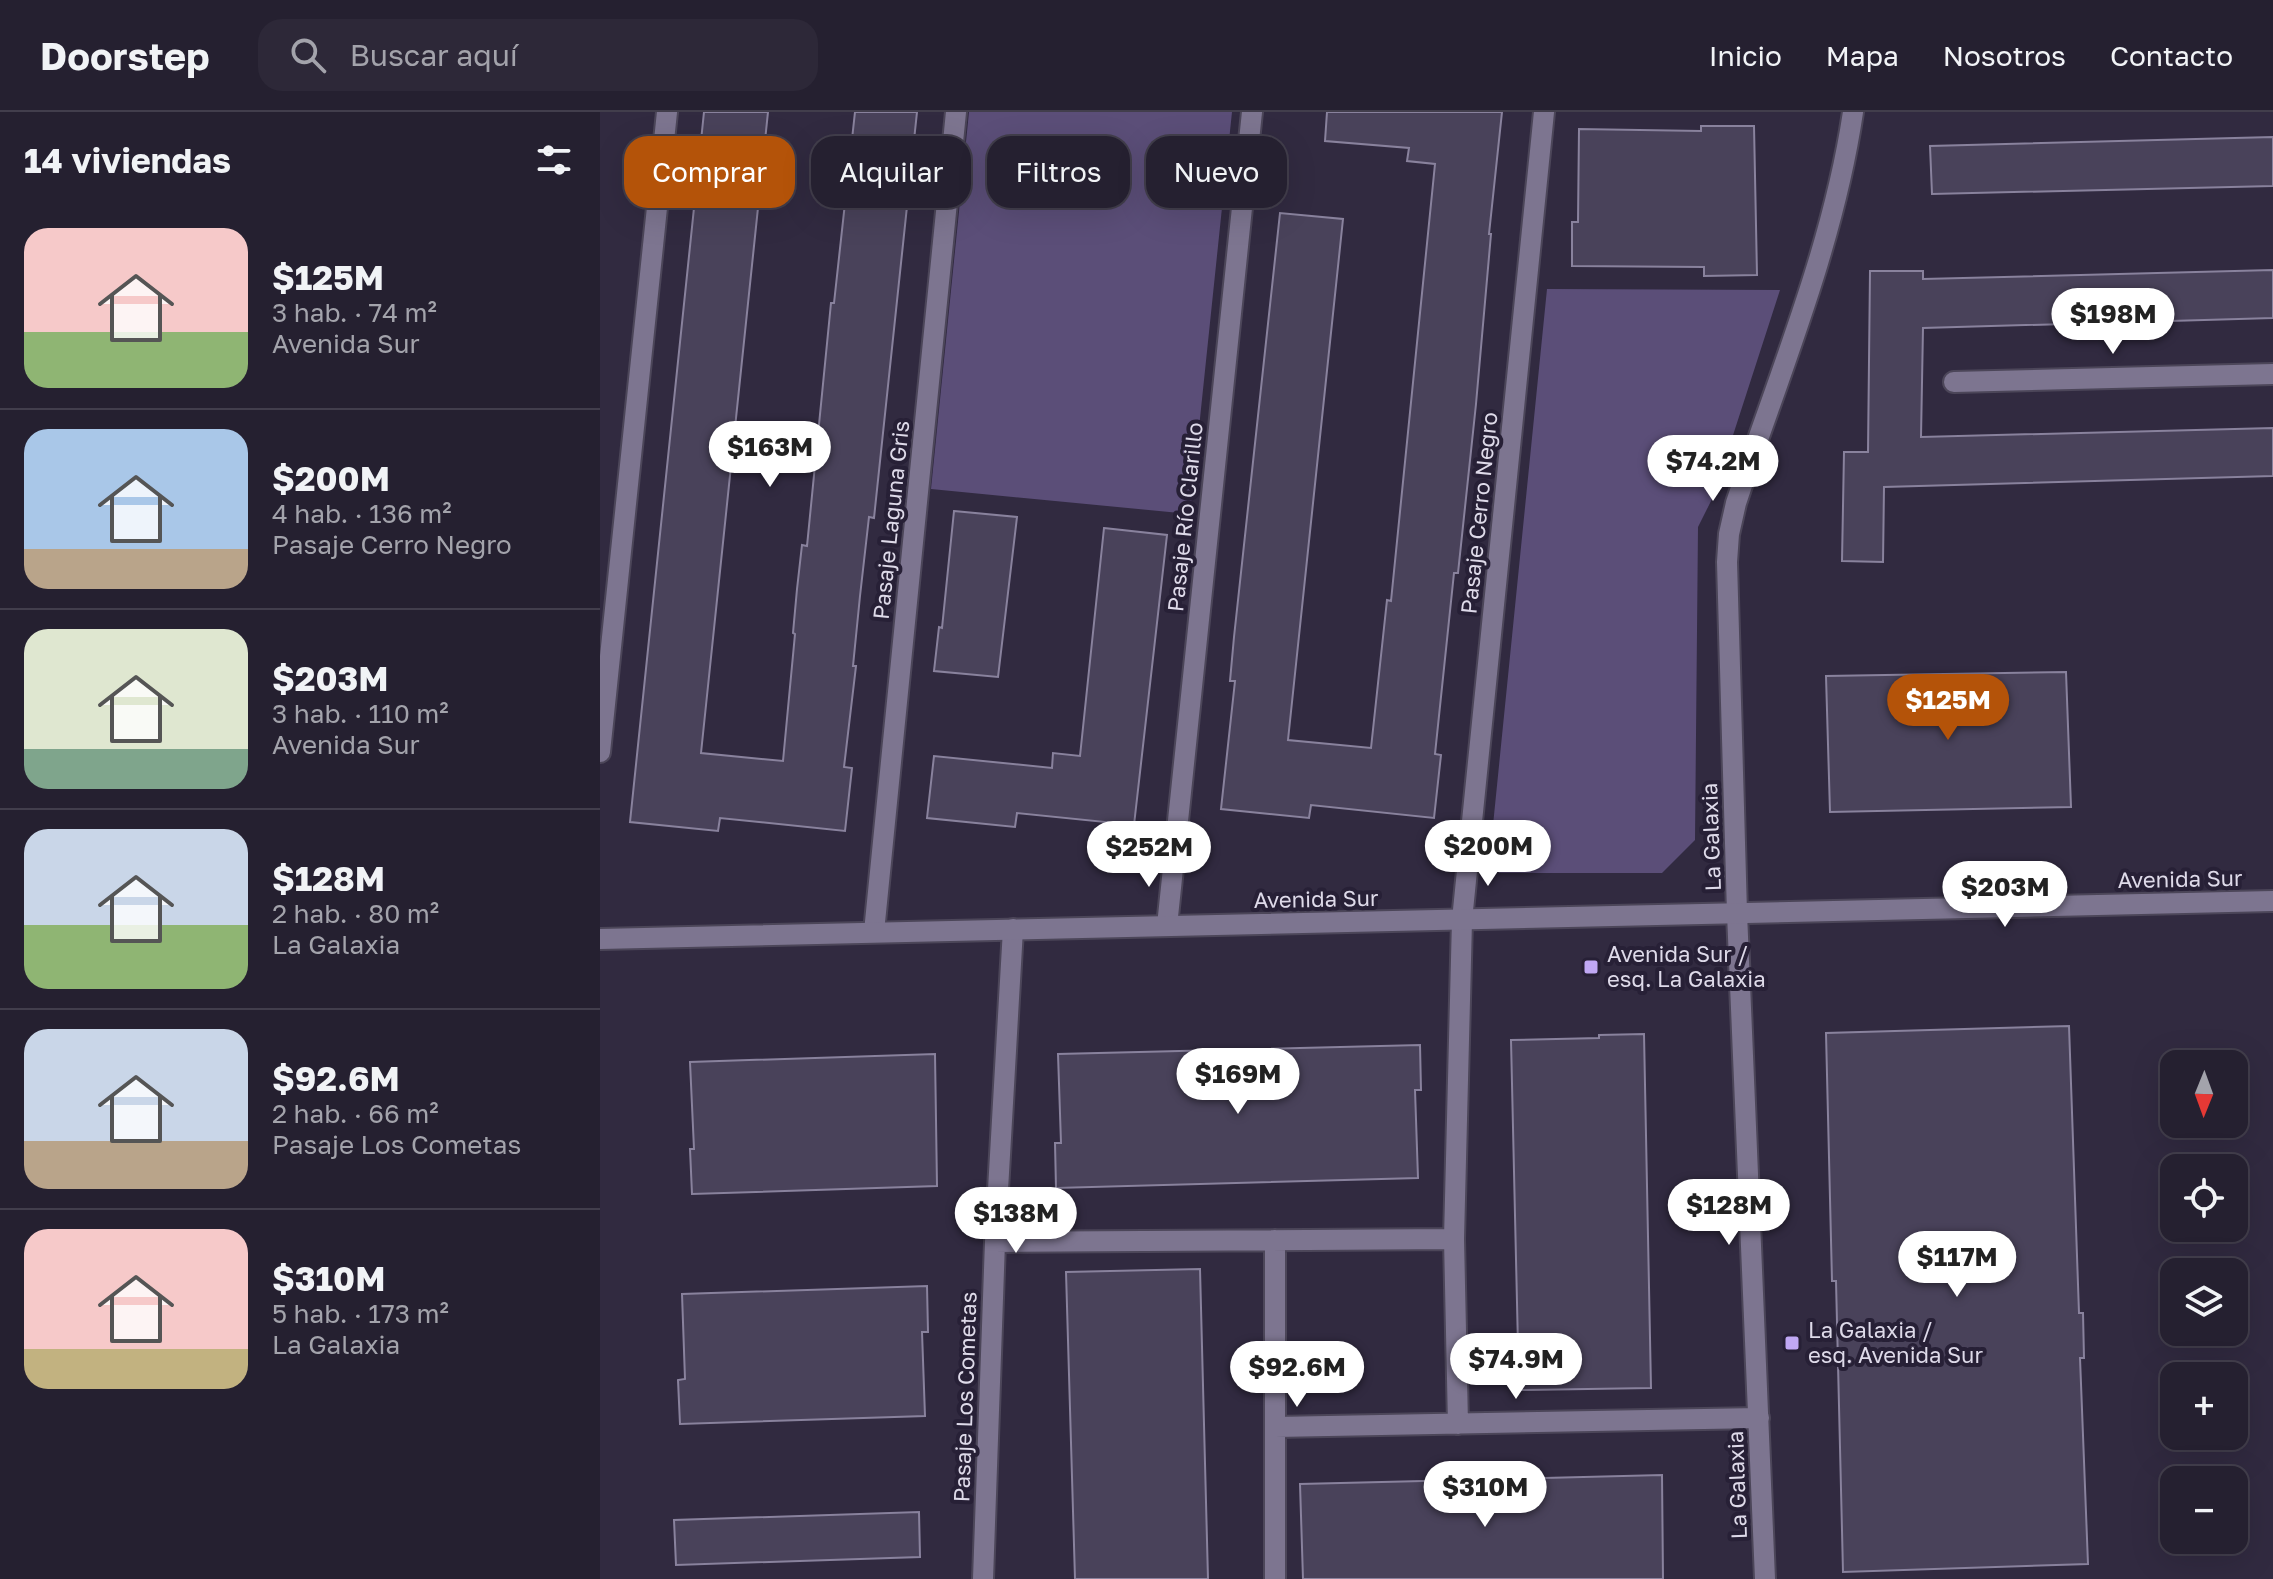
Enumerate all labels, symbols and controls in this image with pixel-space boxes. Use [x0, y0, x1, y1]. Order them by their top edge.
search box [258, 19, 818, 91]
text: Doorstep [40, 33, 210, 78]
icon: search [286, 33, 330, 77]
text: Buscar aquí [350, 37, 518, 73]
text: Inicio [1709, 39, 1782, 72]
text: Mapa [1826, 39, 1899, 72]
text: Nosotros [1943, 39, 2066, 72]
text: Contacto [2110, 39, 2233, 72]
chip: Comprar [624, 136, 795, 208]
chip: Alquilar [811, 136, 971, 208]
chip: Filtros [987, 136, 1130, 208]
chip: Nuevo [1146, 136, 1287, 208]
icon: filters [532, 138, 576, 182]
text: 14 viviendas [24, 140, 231, 180]
text: $125M [272, 257, 384, 297]
icon: home [88, 260, 184, 356]
pin: $198M [2057, 288, 2169, 356]
text: 3 hab. · 74 m² [272, 297, 437, 328]
text: $198M [2069, 298, 2157, 329]
text: Avenida Sur [272, 328, 420, 359]
street label: Pasaje Cerro Negro [1454, 411, 1503, 615]
street label: Pasaje Laguna Gris [867, 419, 914, 621]
pin: $163M [714, 421, 826, 489]
street label: Pasaje Río Clarillo [1161, 421, 1208, 613]
text: $163M [727, 431, 813, 462]
pin: $74.2M [1648, 435, 1778, 503]
text: $74.2M [1665, 445, 1761, 476]
text: $200M [272, 458, 390, 498]
icon: home [88, 461, 184, 557]
text: 4 hab. · 136 m² [272, 498, 452, 529]
text: Pasaje Cerro Negro [272, 529, 512, 560]
text: $203M [272, 658, 389, 698]
icon: home [88, 661, 184, 757]
pin: $125M [1892, 674, 2004, 742]
text: $125M [1905, 684, 1991, 715]
text: 3 hab. · 110 m² [272, 698, 449, 729]
text: Avenida Sur [272, 729, 420, 760]
street label: La Galaxia [1695, 782, 1726, 892]
pin: $200M [1432, 820, 1544, 888]
pin: $252M [1093, 821, 1205, 889]
text: $200M [1443, 830, 1533, 861]
text: $252M [1105, 831, 1193, 862]
text: $128M [272, 858, 385, 898]
icon: home [88, 861, 184, 957]
pin: $203M [1949, 861, 2061, 929]
street label: Avenida Sur [2117, 864, 2243, 893]
text: $203M [1960, 871, 2050, 902]
street label: Avenida Sur [1253, 884, 1379, 913]
text: 2 hab. · 80 m² [272, 898, 439, 929]
text: La Galaxia [272, 929, 400, 960]
place label: Avenida Sur / esq. La Galaxia [1607, 940, 1766, 992]
marker: Avenida Sur / esq. La Galaxia [1582, 958, 1600, 976]
pin: $169M [1182, 1048, 1294, 1116]
north arrow [2160, 1050, 2248, 1138]
map controls [2160, 1050, 2248, 1554]
text: $92.6M [272, 1058, 400, 1098]
text: $169M [1195, 1058, 1281, 1089]
icon: home [88, 1061, 184, 1157]
text: 2 hab. · 66 m² [272, 1098, 439, 1129]
text: Pasaje Los Cometas [272, 1129, 521, 1160]
button: locate [2160, 1154, 2248, 1242]
pin: $128M [1673, 1179, 1785, 1247]
pin: $138M [960, 1187, 1072, 1255]
text: $128M [1686, 1189, 1772, 1220]
text: $138M [973, 1197, 1059, 1228]
pin: $117M [1901, 1231, 2013, 1299]
text: $117M [1916, 1241, 1998, 1272]
text: $310M [272, 1258, 385, 1298]
button: layers [2160, 1258, 2248, 1346]
icon: home [88, 1261, 184, 1357]
street label: Pasaje Los Cometas [947, 1291, 982, 1503]
text: 5 hab. · 173 m² [272, 1298, 449, 1329]
place label: La Galaxia / esq. Avenida Sur [1808, 1316, 1983, 1368]
text: La Galaxia [272, 1329, 400, 1360]
pin: $74.9M [1451, 1333, 1581, 1401]
marker: La Galaxia / esq. Avenida Sur [1783, 1334, 1801, 1352]
pin: $92.6M [1232, 1341, 1362, 1409]
text: $74.9M [1468, 1343, 1564, 1374]
text: $92.6M [1248, 1351, 1346, 1382]
button: + [2160, 1362, 2248, 1450]
street label: La Galaxia [1721, 1430, 1752, 1540]
pin: $310M [1429, 1461, 1541, 1529]
button: − [2160, 1466, 2248, 1554]
text: $310M [1442, 1471, 1528, 1502]

